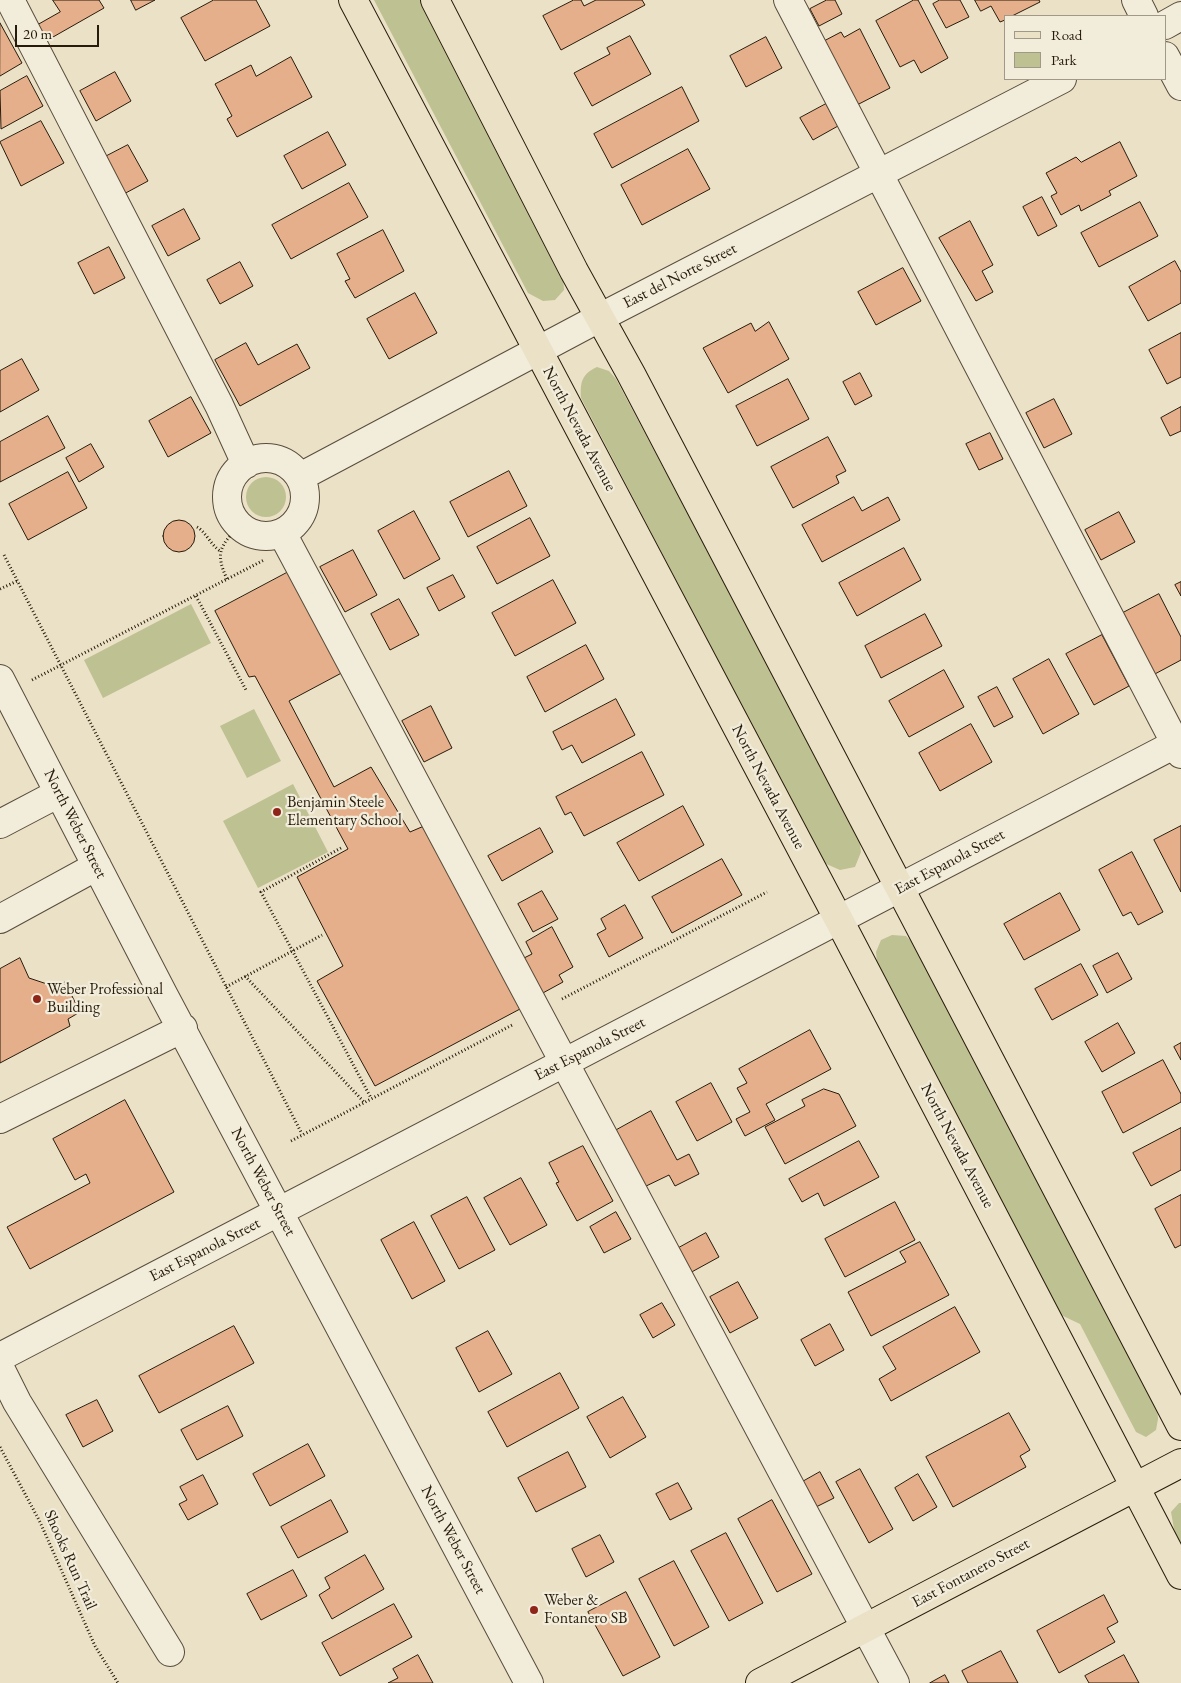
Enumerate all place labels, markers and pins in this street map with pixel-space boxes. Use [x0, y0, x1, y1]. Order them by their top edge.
place label: Benjamin Steele Elementary School [287, 793, 402, 831]
marker: Benjamin Steele Elementary School [271, 806, 283, 818]
place label: Weber Professional Building [47, 980, 163, 1018]
marker: Weber Professional Building [31, 993, 43, 1005]
place label: Weber & Fontanero SB [544, 1591, 627, 1629]
marker: Weber & Fontanero SB [528, 1604, 540, 1616]

